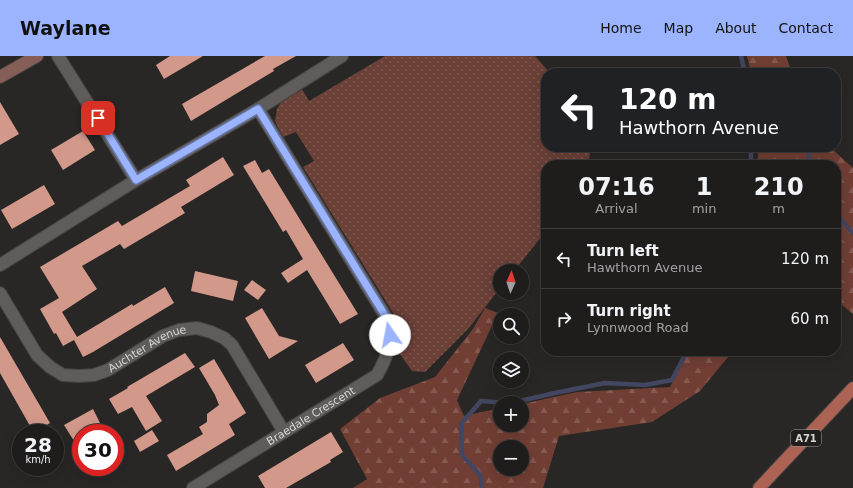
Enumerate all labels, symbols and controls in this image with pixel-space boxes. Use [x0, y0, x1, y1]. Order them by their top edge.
text: Waylane [20, 17, 111, 39]
text: Home [600, 20, 642, 36]
text: Map [664, 20, 693, 36]
text: About [715, 20, 757, 36]
text: Contact [779, 20, 833, 36]
text: 120 m [619, 83, 716, 116]
icon: left [553, 84, 605, 136]
pin [81, 101, 115, 135]
icon: arrive [87, 107, 109, 129]
text: Hawthorn Avenue [619, 117, 779, 138]
text: 07:16 [578, 173, 655, 201]
text: 1 [696, 173, 712, 201]
text: 210 [754, 173, 804, 201]
text: Arrival [595, 201, 638, 216]
text: min [692, 201, 716, 216]
text: m [772, 201, 785, 216]
text: Turn left [587, 242, 659, 260]
icon: left [553, 248, 575, 270]
text: 120 m [781, 250, 829, 268]
text: Hawthorn Avenue [587, 260, 702, 275]
north arrow [493, 264, 529, 300]
map controls [493, 264, 529, 476]
text: Turn right [587, 302, 671, 320]
button: search [493, 308, 529, 344]
icon: right [553, 308, 575, 330]
text: 60 m [791, 310, 829, 328]
position arrow [369, 314, 411, 356]
text: Lynnwood Road [587, 320, 689, 335]
street label: Auchter Avenue [106, 323, 187, 375]
button: layers [493, 352, 529, 388]
street label: Braedale Crescent [264, 383, 358, 448]
button: + [493, 396, 529, 432]
speed limit sign: 30 [72, 424, 124, 476]
road number: A71 [791, 430, 821, 446]
text: 28 [24, 433, 52, 457]
button: − [493, 440, 529, 476]
text: km/h [25, 454, 51, 465]

